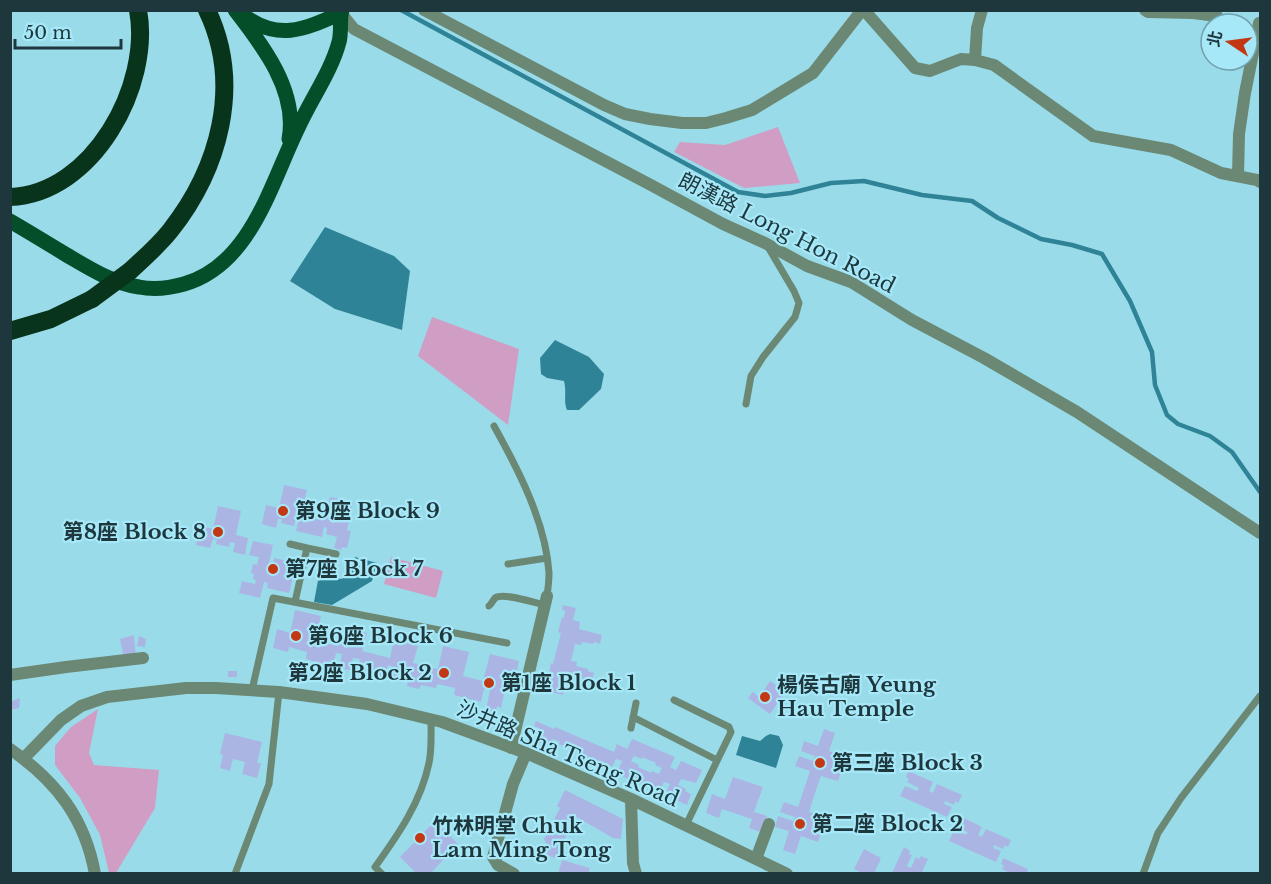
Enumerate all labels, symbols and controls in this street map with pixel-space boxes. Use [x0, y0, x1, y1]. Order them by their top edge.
scale bar [15, 12, 122, 50]
north arrow [1199, 12, 1259, 72]
text: 50 m [24, 22, 72, 44]
text: 北 [1203, 29, 1226, 49]
street label: 朗漢路 Long Hon Road [674, 167, 900, 299]
place label: 第9座 Block 9 [295, 498, 440, 524]
marker: 第9座 Block 9 [276, 504, 290, 518]
place label: 第8座 Block 8 [63, 519, 206, 545]
marker: 第8座 Block 8 [211, 525, 225, 539]
place label: 第7座 Block 7 [285, 556, 424, 582]
marker: 第7座 Block 7 [266, 562, 280, 576]
place label: 第6座 Block 6 [308, 623, 453, 649]
marker: 第6座 Block 6 [289, 629, 303, 643]
place label: 第2座 Block 2 [288, 660, 432, 686]
marker: 第2座 Block 2 [437, 666, 451, 680]
place label: 第1座 Block 1 [501, 670, 636, 696]
place label: 楊侯古廟 Yeung Hau Temple [777, 672, 937, 722]
marker: 第1座 Block 1 [482, 676, 496, 690]
marker: 楊侯古廟 Yeung Hau Temple [758, 690, 772, 704]
street label: 沙井路 Sha Tseng Road [453, 695, 683, 813]
place label: 第三座 Block 3 [832, 750, 983, 776]
marker: 第三座 Block 3 [813, 756, 827, 770]
place label: 第二座 Block 2 [812, 811, 963, 837]
place label: 竹林明堂 Chuk Lam Ming Tong [432, 813, 612, 863]
marker: 第二座 Block 2 [793, 817, 807, 831]
marker: 竹林明堂 Chuk Lam Ming Tong [413, 831, 427, 845]

